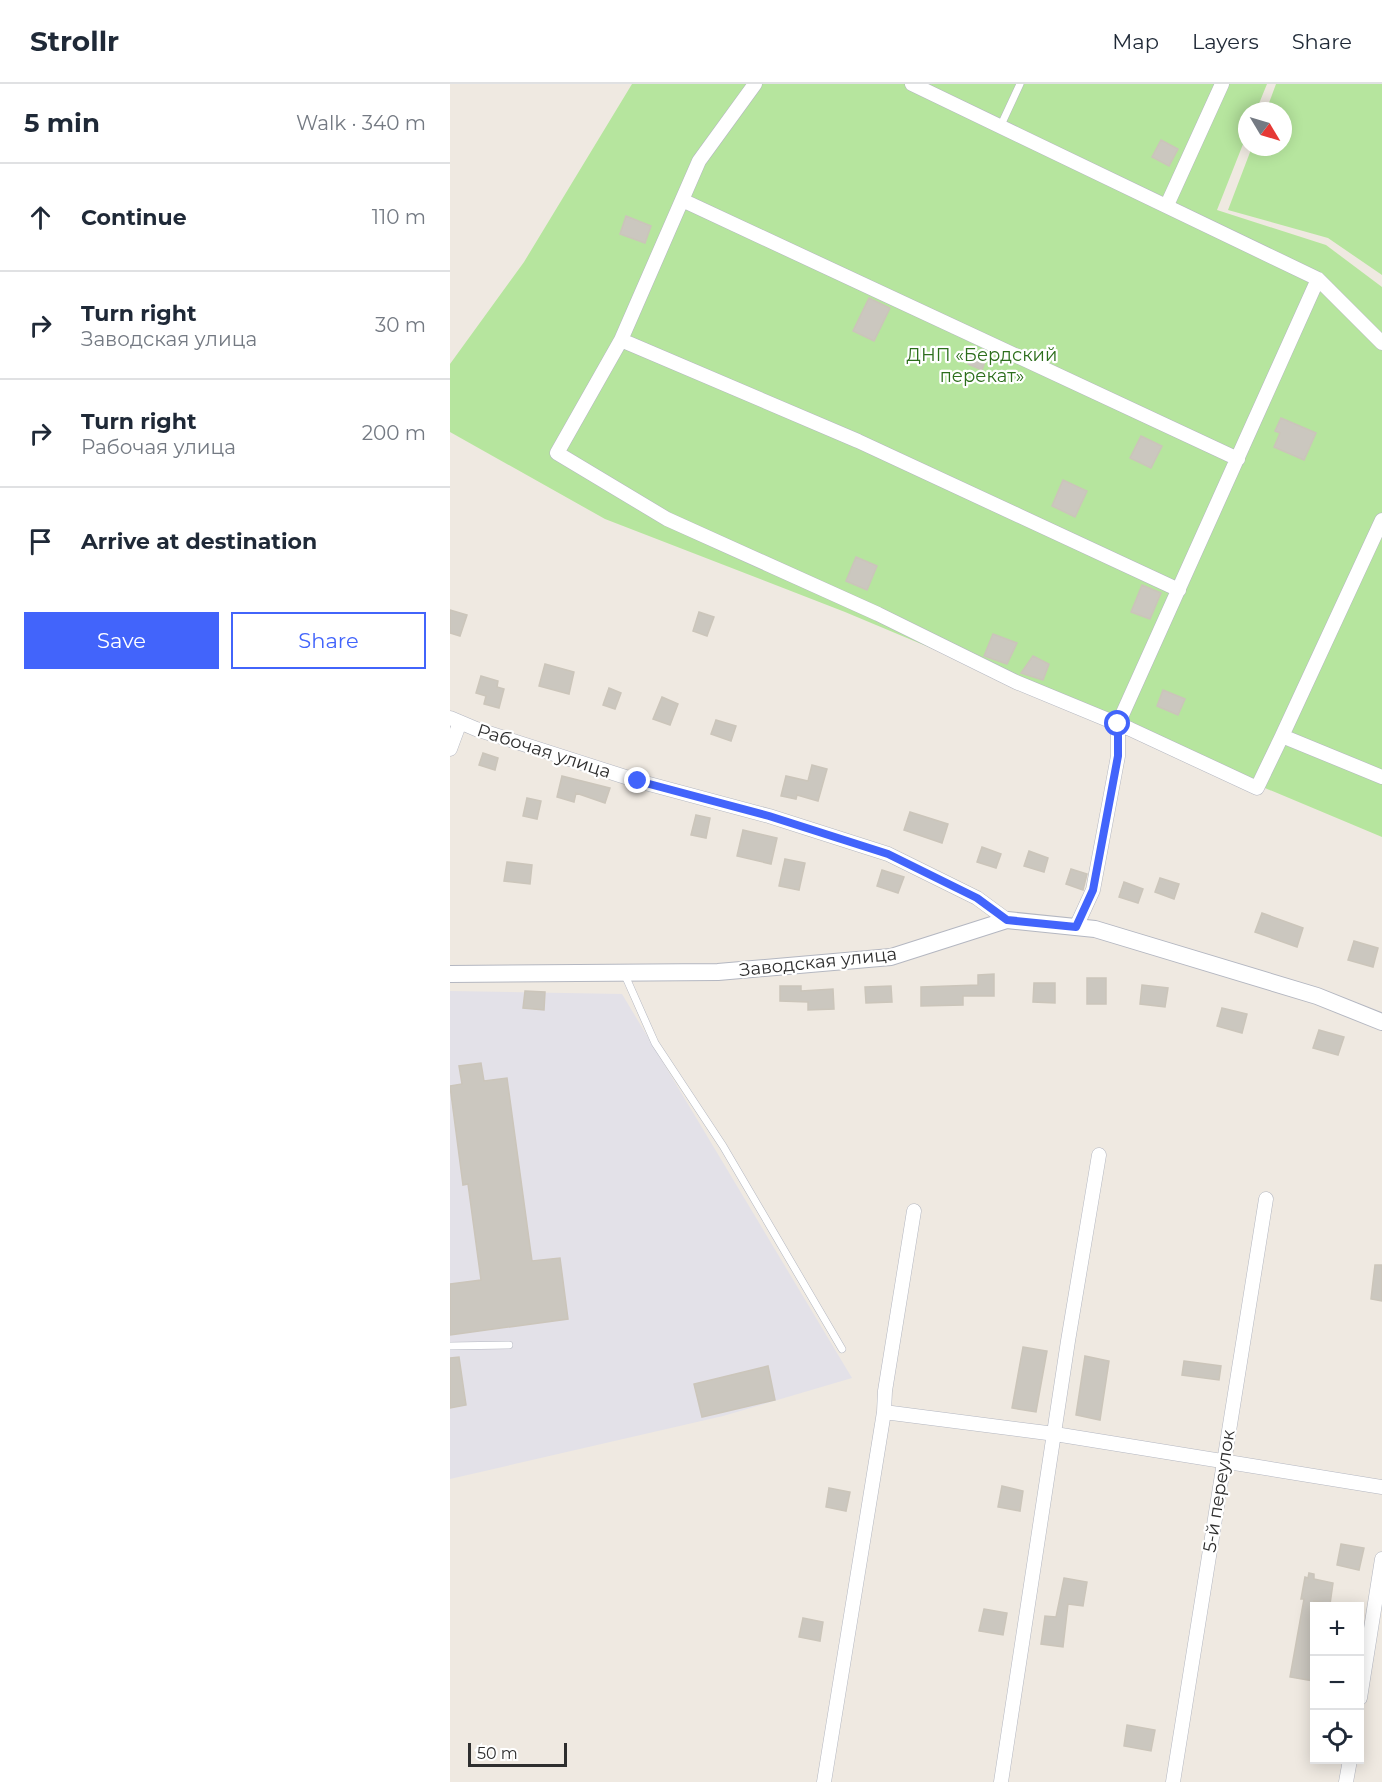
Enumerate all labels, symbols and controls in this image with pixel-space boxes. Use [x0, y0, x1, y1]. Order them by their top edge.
text: Strollr [30, 24, 119, 58]
text: Map [1112, 29, 1159, 54]
text: Layers [1192, 29, 1259, 54]
text: Share [1292, 29, 1352, 54]
north arrow [1238, 102, 1292, 156]
text: 5 min [24, 107, 100, 139]
text: Walk · 340 m [296, 111, 426, 135]
icon: ahead [24, 201, 57, 234]
text: Continue [81, 204, 187, 231]
text: 110 m [372, 205, 426, 229]
text: Turn right [81, 300, 196, 327]
icon: right [24, 309, 57, 342]
text: 30 m [375, 313, 426, 337]
text: Заводская улица [81, 327, 257, 351]
park label: ДНП «Бердский перекат» [907, 344, 1057, 387]
text: Turn right [81, 408, 196, 435]
icon: right [24, 417, 57, 450]
text: 200 m [362, 421, 426, 445]
text: Рабочая улица [81, 435, 236, 459]
icon: arrive [24, 525, 57, 558]
text: Arrive at destination [81, 528, 317, 555]
button: Save [24, 612, 219, 669]
button: Share [231, 612, 426, 669]
route start [1104, 710, 1130, 736]
street label: Рабочая улица [474, 719, 614, 783]
route end [624, 767, 650, 793]
street label: Заводская улица [738, 943, 898, 981]
street label: 5-й переулок [1198, 1428, 1240, 1554]
map controls [1310, 1602, 1364, 1764]
button: + [1310, 1602, 1364, 1656]
button: − [1310, 1656, 1364, 1710]
button: locate [1310, 1710, 1364, 1764]
scale bar [468, 1740, 567, 1768]
text: 50 m [477, 1744, 518, 1763]

